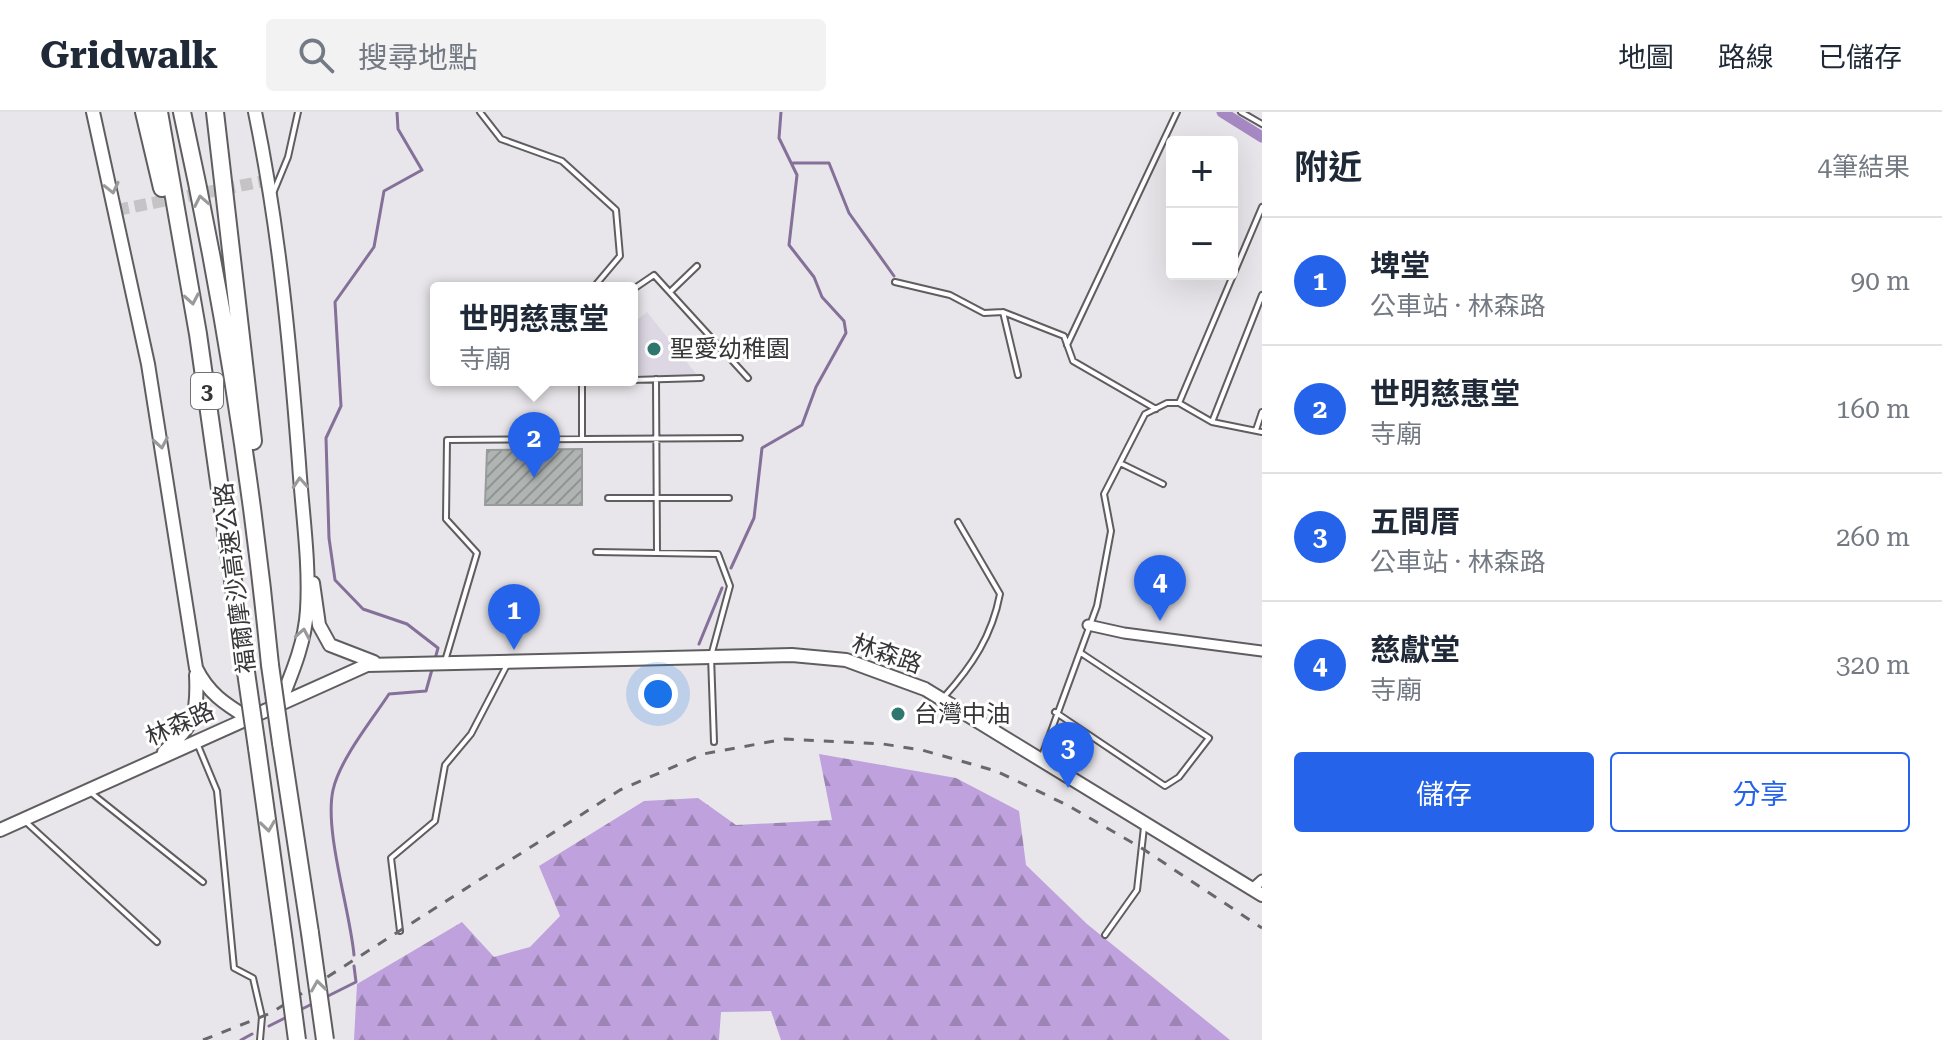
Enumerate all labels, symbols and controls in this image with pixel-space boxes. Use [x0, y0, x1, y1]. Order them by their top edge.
search box [266, 19, 826, 91]
text: Gridwalk [40, 33, 218, 77]
icon: search [294, 33, 338, 77]
text: 搜尋地點 [358, 40, 478, 75]
text: 地圖 [1618, 41, 1674, 74]
text: 路線 [1718, 41, 1774, 74]
text: 已儲存 [1818, 41, 1902, 74]
map controls [1166, 136, 1238, 280]
button: + [1166, 136, 1238, 208]
text: 附近 [1294, 147, 1362, 187]
text: 4筆結果 [1817, 152, 1910, 182]
one-way arrow [102, 180, 119, 194]
one-way arrow [194, 194, 211, 207]
button: − [1166, 208, 1238, 280]
text: 埤堂 [1370, 248, 1430, 283]
text: 1 [1313, 266, 1327, 296]
text: 90 m [1851, 266, 1910, 296]
popup [430, 282, 638, 386]
text: 公車站 · 林森路 [1370, 291, 1546, 321]
one-way arrow [182, 292, 199, 306]
text: 世明慈惠堂 [459, 301, 609, 336]
place label: 聖愛幼稚園 [670, 335, 790, 363]
marker: 聖愛幼稚園 [645, 340, 663, 358]
text: 寺廟 [459, 344, 511, 374]
road number: 3 [191, 373, 223, 409]
text: 世明慈惠堂 [1370, 376, 1520, 411]
text: 2 [1313, 394, 1327, 424]
text: 160 m [1836, 394, 1910, 424]
pin: 2 [508, 412, 560, 478]
text: 寺廟 [1370, 419, 1422, 449]
one-way arrow [152, 436, 169, 450]
one-way arrow [292, 476, 309, 489]
street label: 福爾摩沙高速公路 [209, 481, 261, 675]
text: 五間厝 [1370, 504, 1460, 539]
text: 3 [1313, 522, 1327, 552]
text: 260 m [1836, 522, 1910, 552]
text: 公車站 · 林森路 [1370, 547, 1546, 577]
pin: 4 [1134, 555, 1186, 621]
pin: 1 [488, 584, 540, 650]
one-way arrow [294, 627, 311, 640]
street label: 林森路 [848, 629, 926, 679]
text: 慈獻堂 [1370, 632, 1460, 667]
text: 4 [1313, 650, 1327, 680]
text: 320 m [1836, 650, 1910, 680]
your location [638, 674, 678, 714]
text: 寺廟 [1370, 675, 1422, 705]
street label: 林森路 [141, 697, 219, 751]
place label: 台灣中油 [914, 700, 1010, 728]
marker: 台灣中油 [889, 705, 907, 723]
pin: 3 [1042, 722, 1094, 788]
button: 儲存 [1294, 752, 1594, 832]
button: 分享 [1610, 752, 1910, 832]
one-way arrow [259, 819, 276, 833]
one-way arrow [310, 979, 327, 993]

